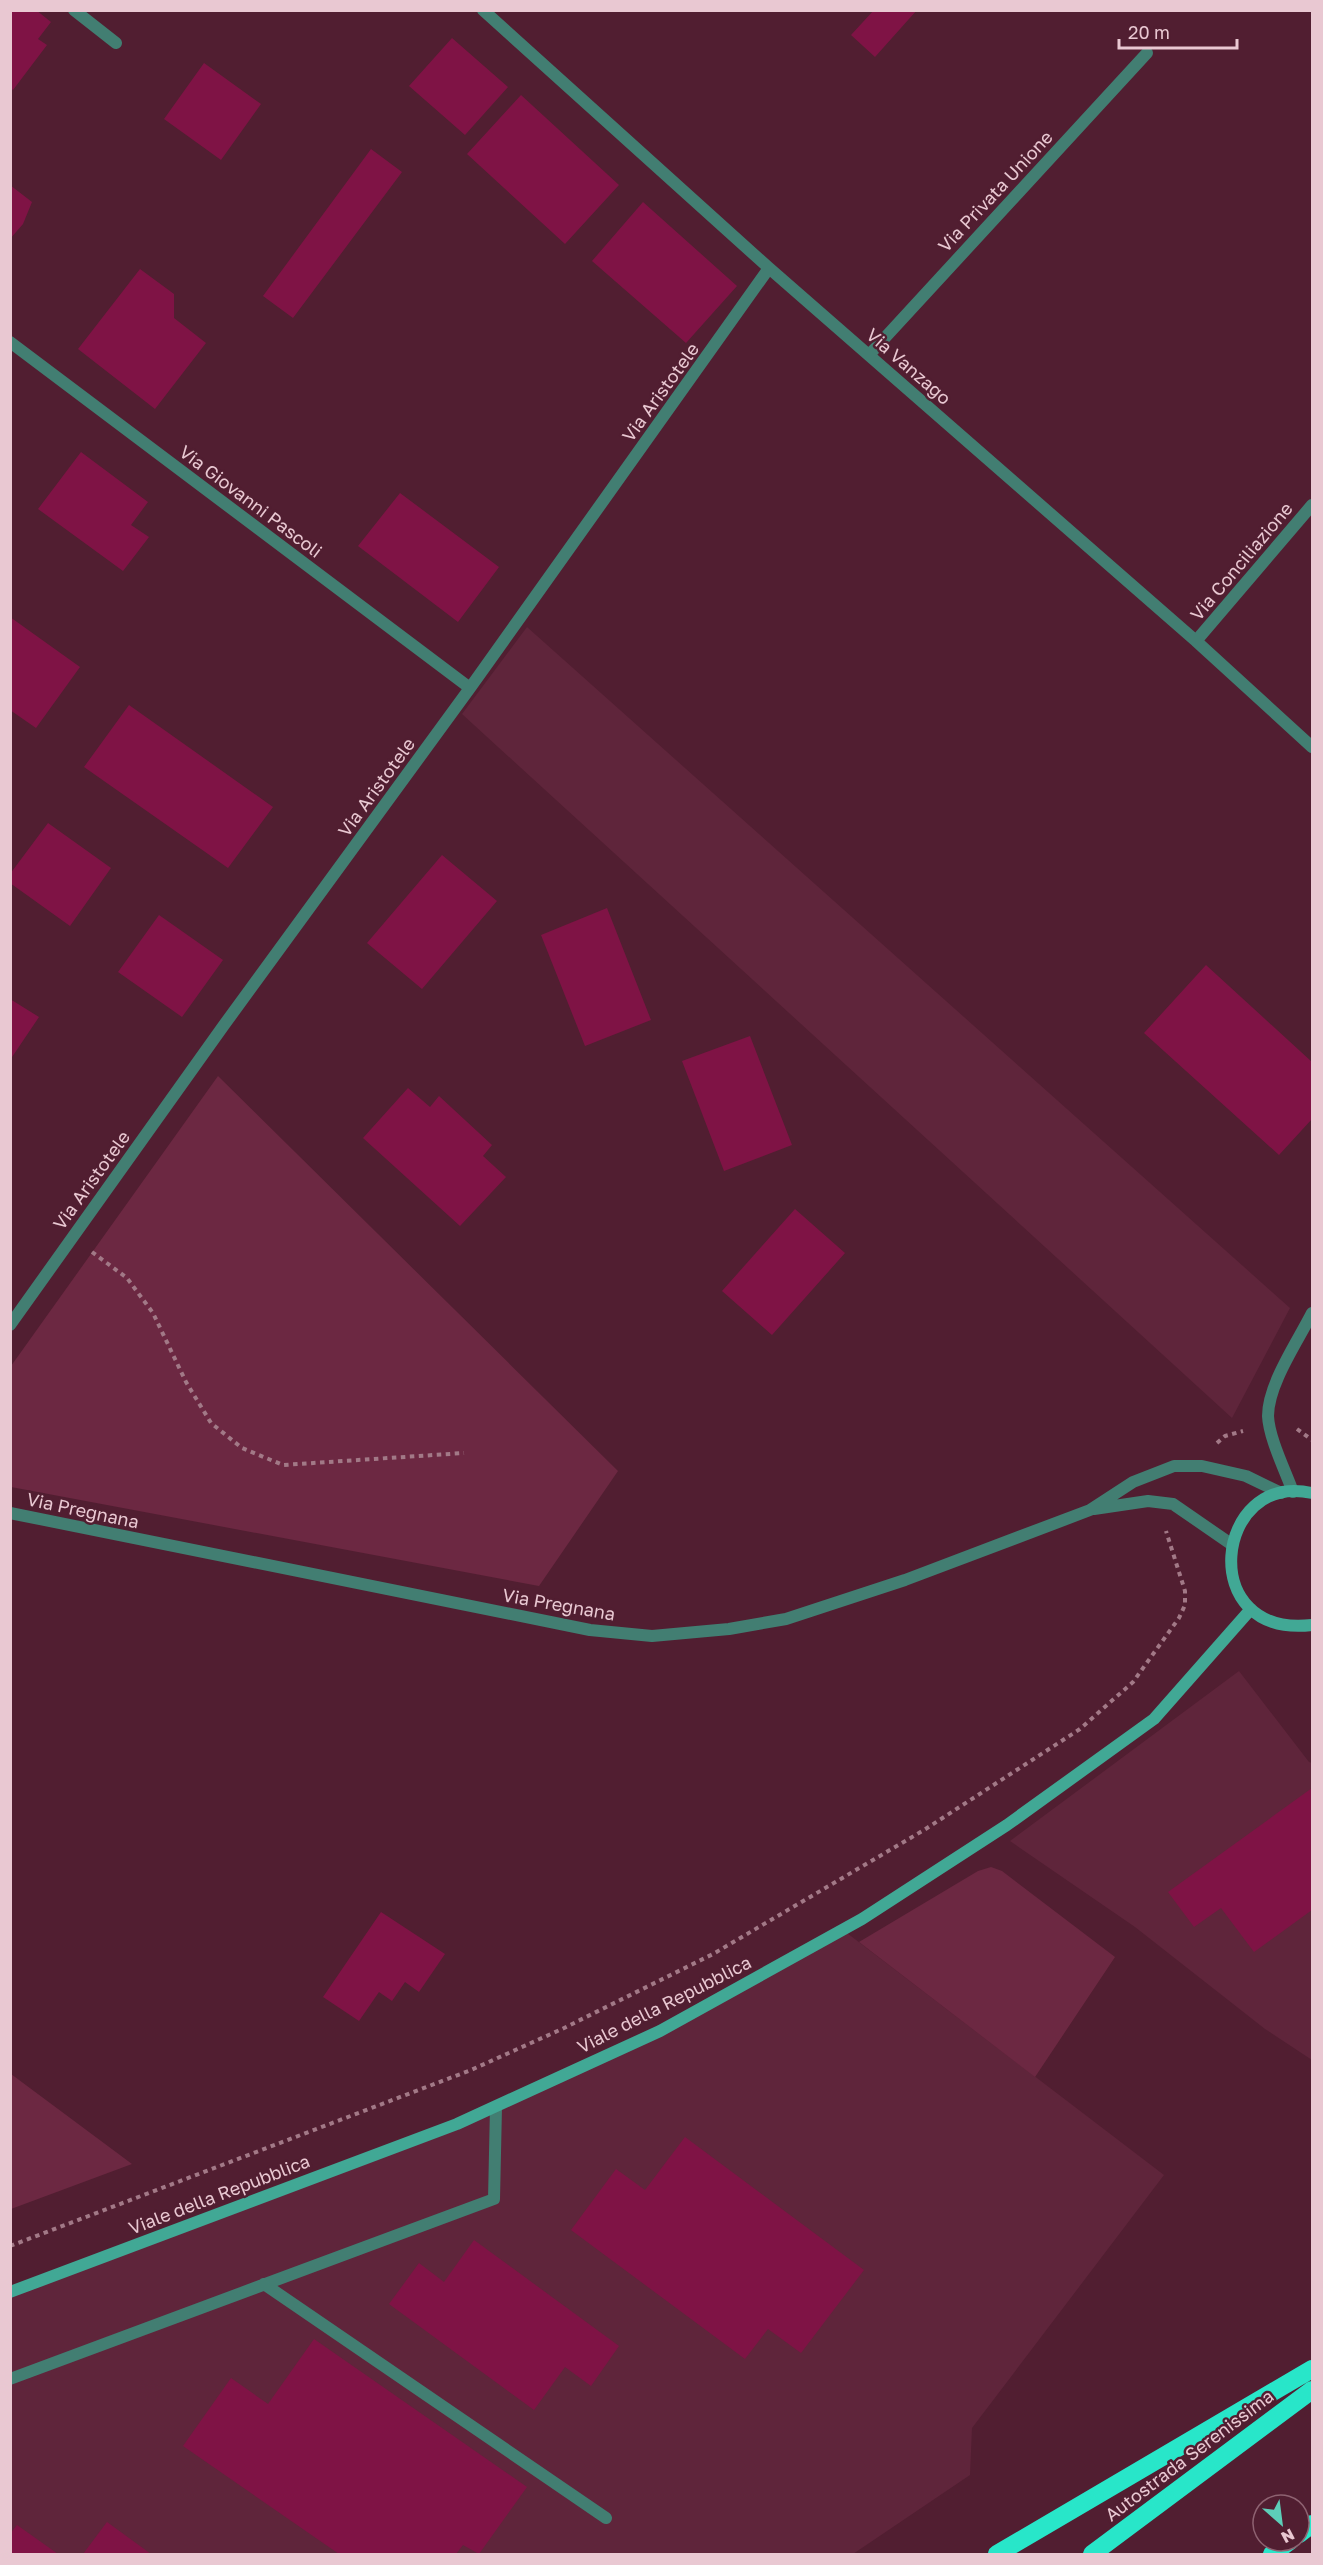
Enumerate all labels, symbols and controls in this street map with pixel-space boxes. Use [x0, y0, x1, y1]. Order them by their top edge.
scale bar [1119, 12, 1238, 50]
text: 20 m [1128, 21, 1170, 43]
street label: Via Privata Unione [933, 126, 1057, 256]
street label: Via Vanzago [862, 323, 956, 409]
street label: Via Aristotele [617, 338, 703, 446]
street label: Via Giovanni Pascoli [175, 440, 327, 562]
street label: Via Conciliazione [1185, 497, 1297, 625]
street label: Via Aristotele [333, 733, 419, 841]
street label: Via Aristotele [48, 1126, 134, 1234]
street label: Via Pregnana [25, 1487, 141, 1533]
street label: Via Pregnana [501, 1583, 617, 1625]
street label: Viale della Repubblica [573, 1951, 755, 2057]
street label: Viale della Repubblica [125, 2149, 313, 2239]
street label: Autostrada Serenissima [1100, 2384, 1278, 2526]
north arrow [1251, 2493, 1311, 2553]
text: N [1278, 2525, 1298, 2548]

